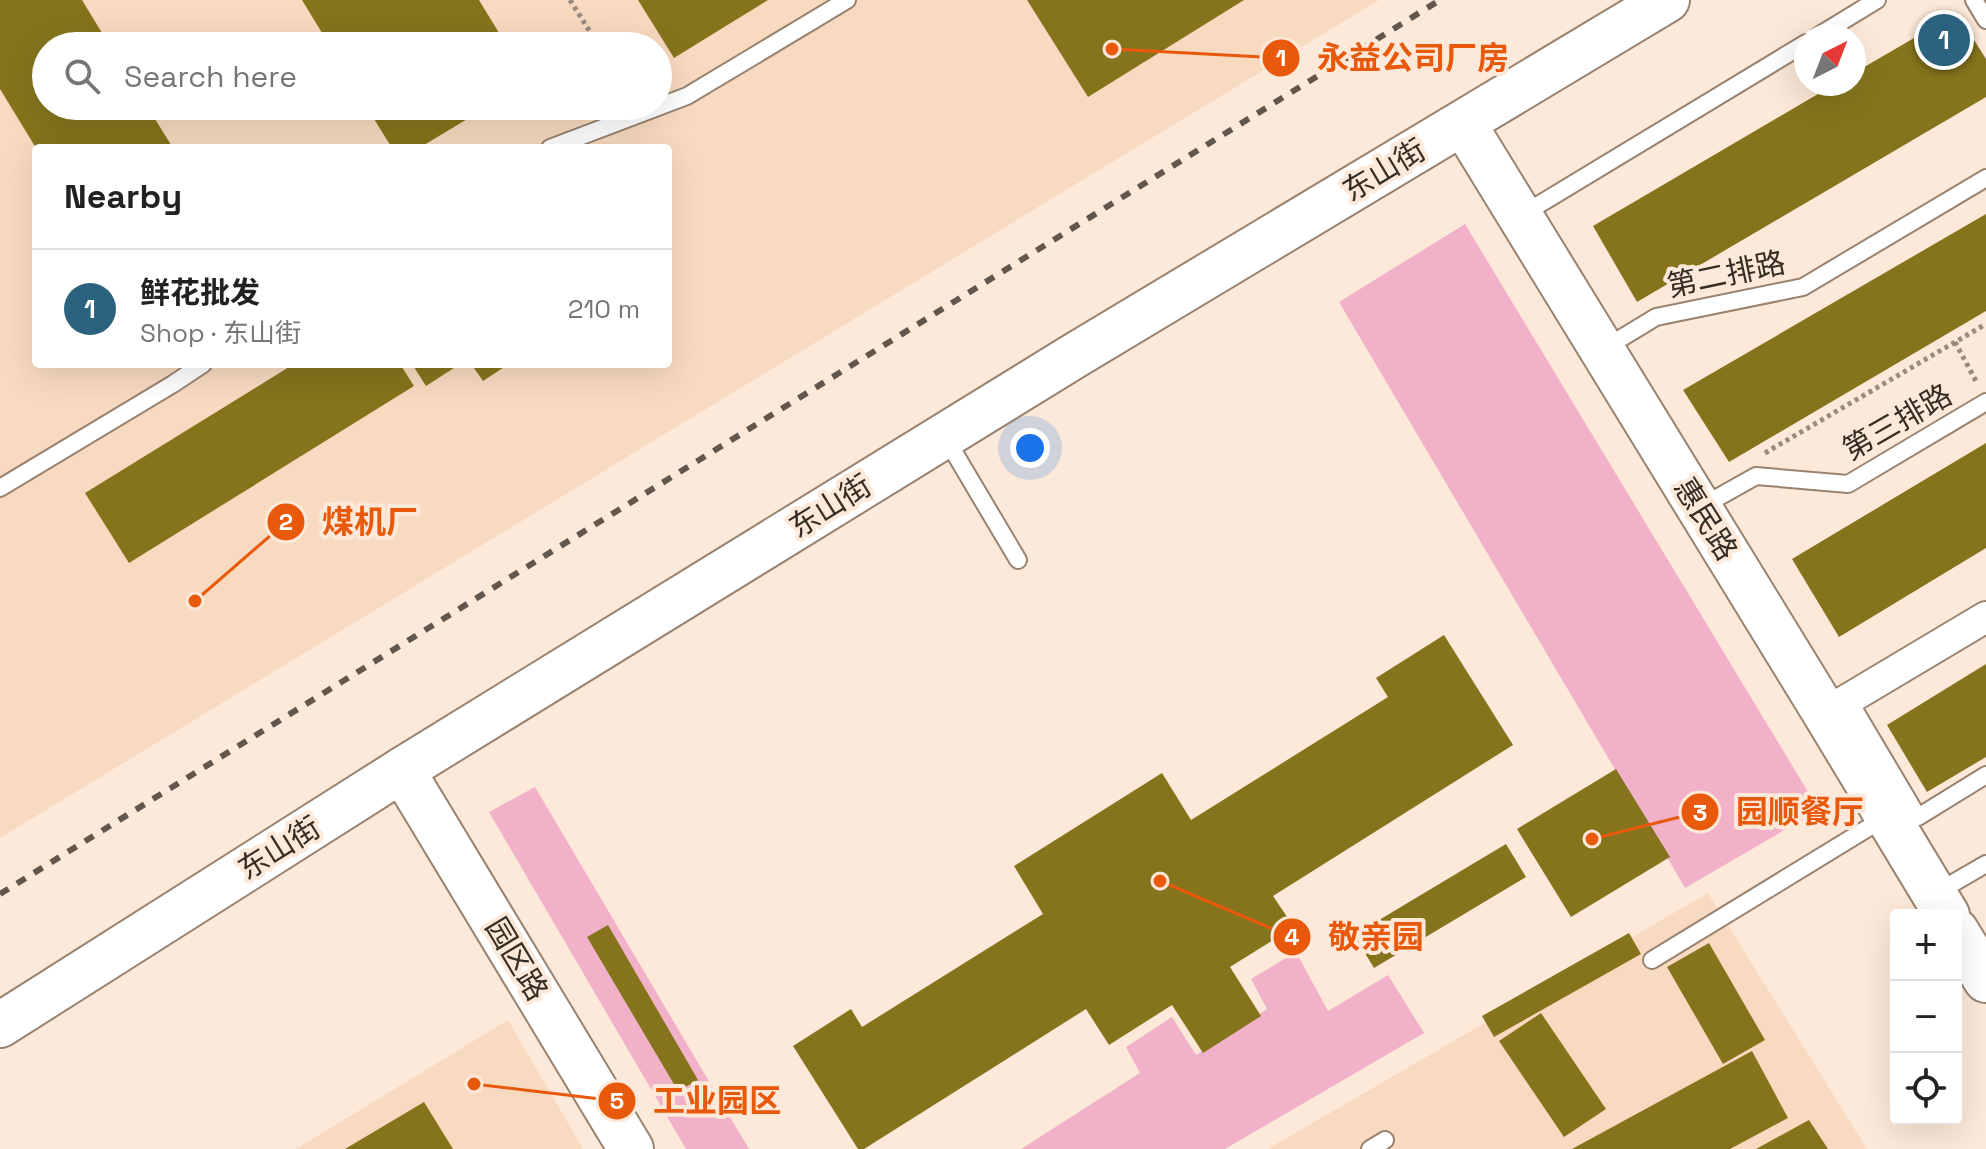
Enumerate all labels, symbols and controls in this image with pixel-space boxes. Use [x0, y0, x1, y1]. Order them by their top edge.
pin: 1 [1918, 10, 1970, 70]
north arrow [1794, 24, 1866, 96]
callout: 永益公司厂房 [1261, 30, 1525, 86]
search box [32, 32, 672, 120]
text: 永益公司厂房 [1317, 38, 1509, 78]
text: 1 [1276, 42, 1286, 73]
icon: search [60, 54, 104, 98]
text: Search here [124, 57, 297, 96]
street label: 东山街 [1335, 130, 1433, 210]
text: Nearby [64, 175, 182, 218]
street label: 第二排路 [1663, 242, 1789, 306]
text: 鲜花批发 [140, 273, 260, 312]
text: 1 [84, 292, 96, 326]
text: 210 m [568, 292, 640, 326]
text: Shop · 东山街 [140, 316, 301, 350]
street label: 第三排路 [1835, 375, 1959, 469]
your location [1010, 428, 1050, 468]
street label: 东山街 [782, 466, 878, 546]
street label: 惠民路 [1666, 471, 1746, 567]
callout: 煤机厂 [266, 494, 434, 550]
text: 煤机厂 [322, 502, 418, 542]
text: 2 [279, 506, 293, 537]
callout: 园顺餐厅 [1680, 784, 1880, 840]
text: 园顺餐厅 [1736, 792, 1864, 832]
text: 3 [1693, 797, 1707, 828]
street label: 东山街 [231, 808, 327, 888]
callout: 敬亲园 [1272, 909, 1440, 965]
map controls [1890, 909, 1962, 1125]
button: + [1890, 909, 1962, 981]
street label: 园区路 [477, 910, 557, 1008]
text: 敬亲园 [1328, 917, 1424, 957]
text: 4 [1284, 921, 1300, 952]
button: − [1890, 981, 1962, 1053]
button: locate [1890, 1053, 1962, 1125]
callout: 工业园区 [597, 1073, 797, 1129]
text: 工业园区 [653, 1081, 781, 1121]
text: 5 [610, 1085, 624, 1116]

